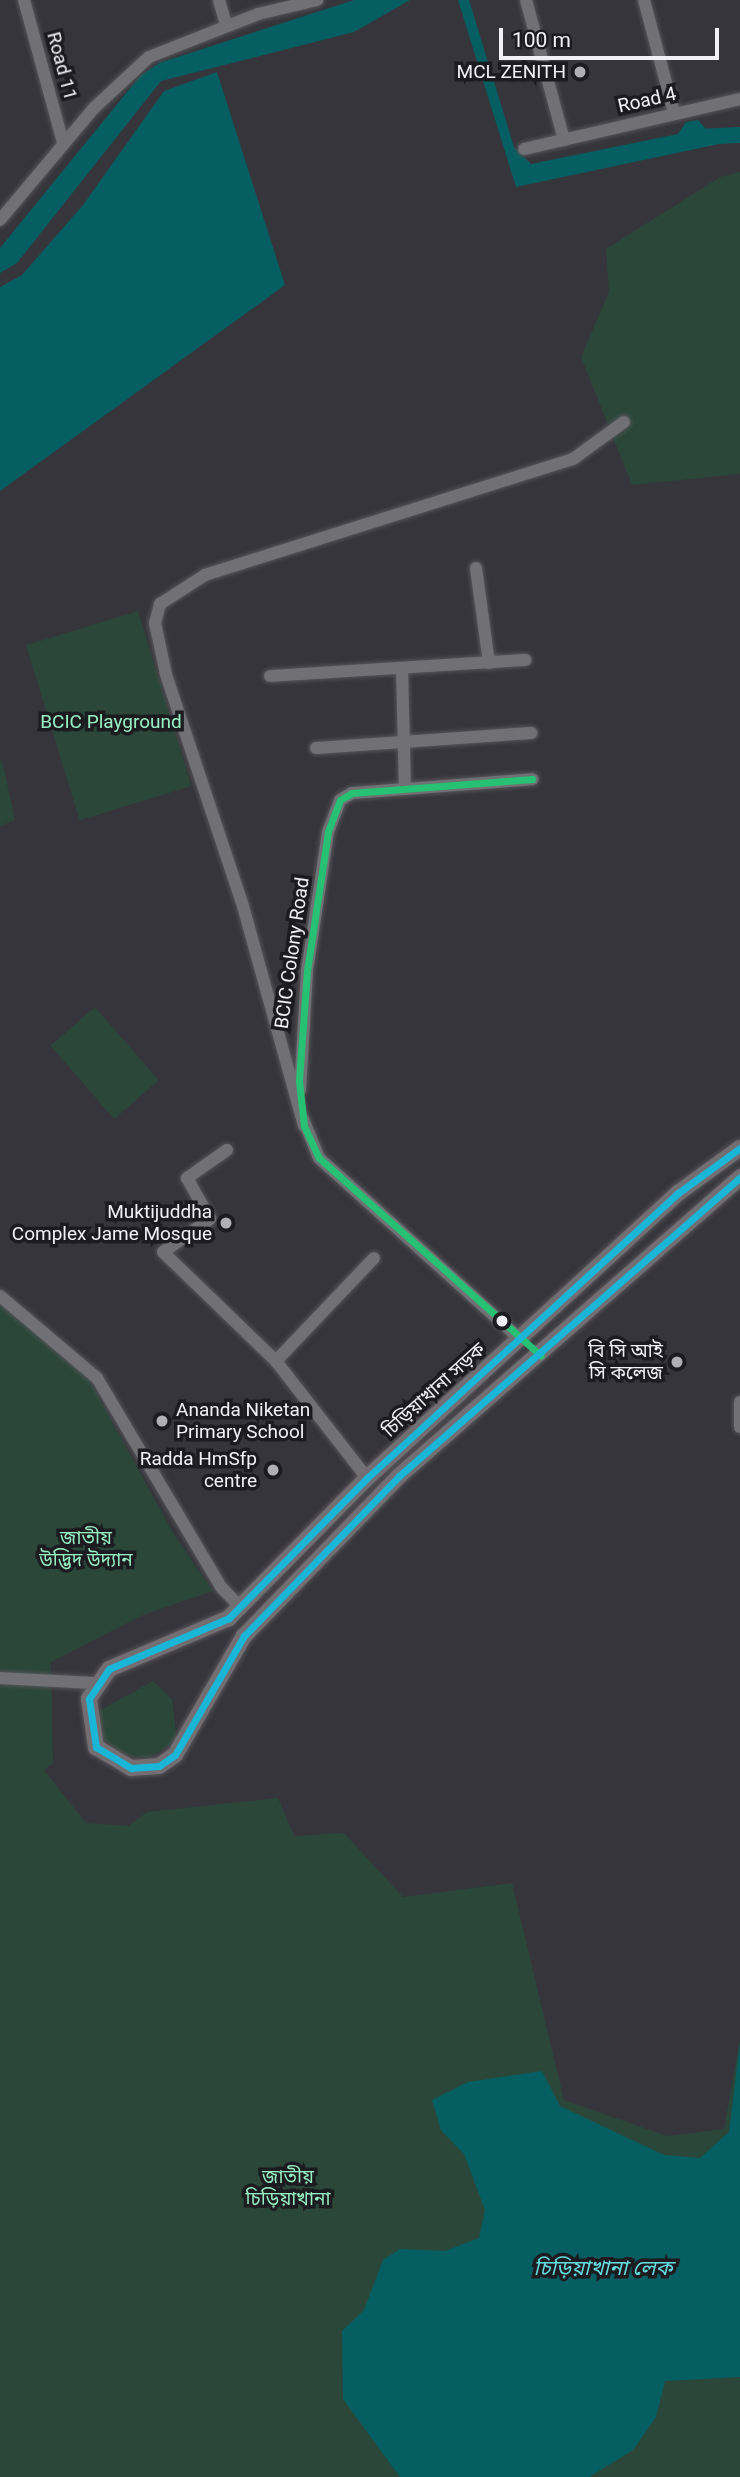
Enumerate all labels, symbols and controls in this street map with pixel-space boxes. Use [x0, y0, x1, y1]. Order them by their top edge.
scale bar [502, 14, 722, 58]
text: 100 m [512, 28, 571, 52]
street label: Road 11 [42, 29, 82, 103]
place label: MCL ZENITH [457, 61, 566, 83]
marker: MCL ZENITH [572, 64, 588, 80]
street label: Road 4 [616, 82, 678, 118]
park label: BCIC Playground [40, 711, 182, 733]
street label: BCIC Colony Road [270, 876, 314, 1030]
place label: Muktijuddha Complex Jame Mosque [12, 1201, 212, 1245]
marker: Muktijuddha Complex Jame Mosque [218, 1215, 234, 1231]
unlabelled marker [495, 1314, 509, 1328]
street label: চিড়িয়াখানা সড়ক [378, 1338, 490, 1442]
place label: বি সি আই সি কলেজ [588, 1340, 663, 1384]
marker: বি সি আই সি কলেজ [669, 1354, 685, 1370]
place label: Ananda Niketan Primary School [176, 1399, 310, 1443]
marker: Ananda Niketan Primary School [154, 1413, 170, 1429]
place label: Radda HmSfp centre [140, 1448, 257, 1492]
marker: Radda HmSfp centre [263, 1460, 283, 1480]
park label: জাতীয় উদ্ভিদ উদ্যান [39, 1527, 133, 1571]
park label: জাতীয় চিড়িয়াখানা [246, 2166, 330, 2210]
water label: চিড়িয়াখানা লেক [534, 2255, 672, 2281]

